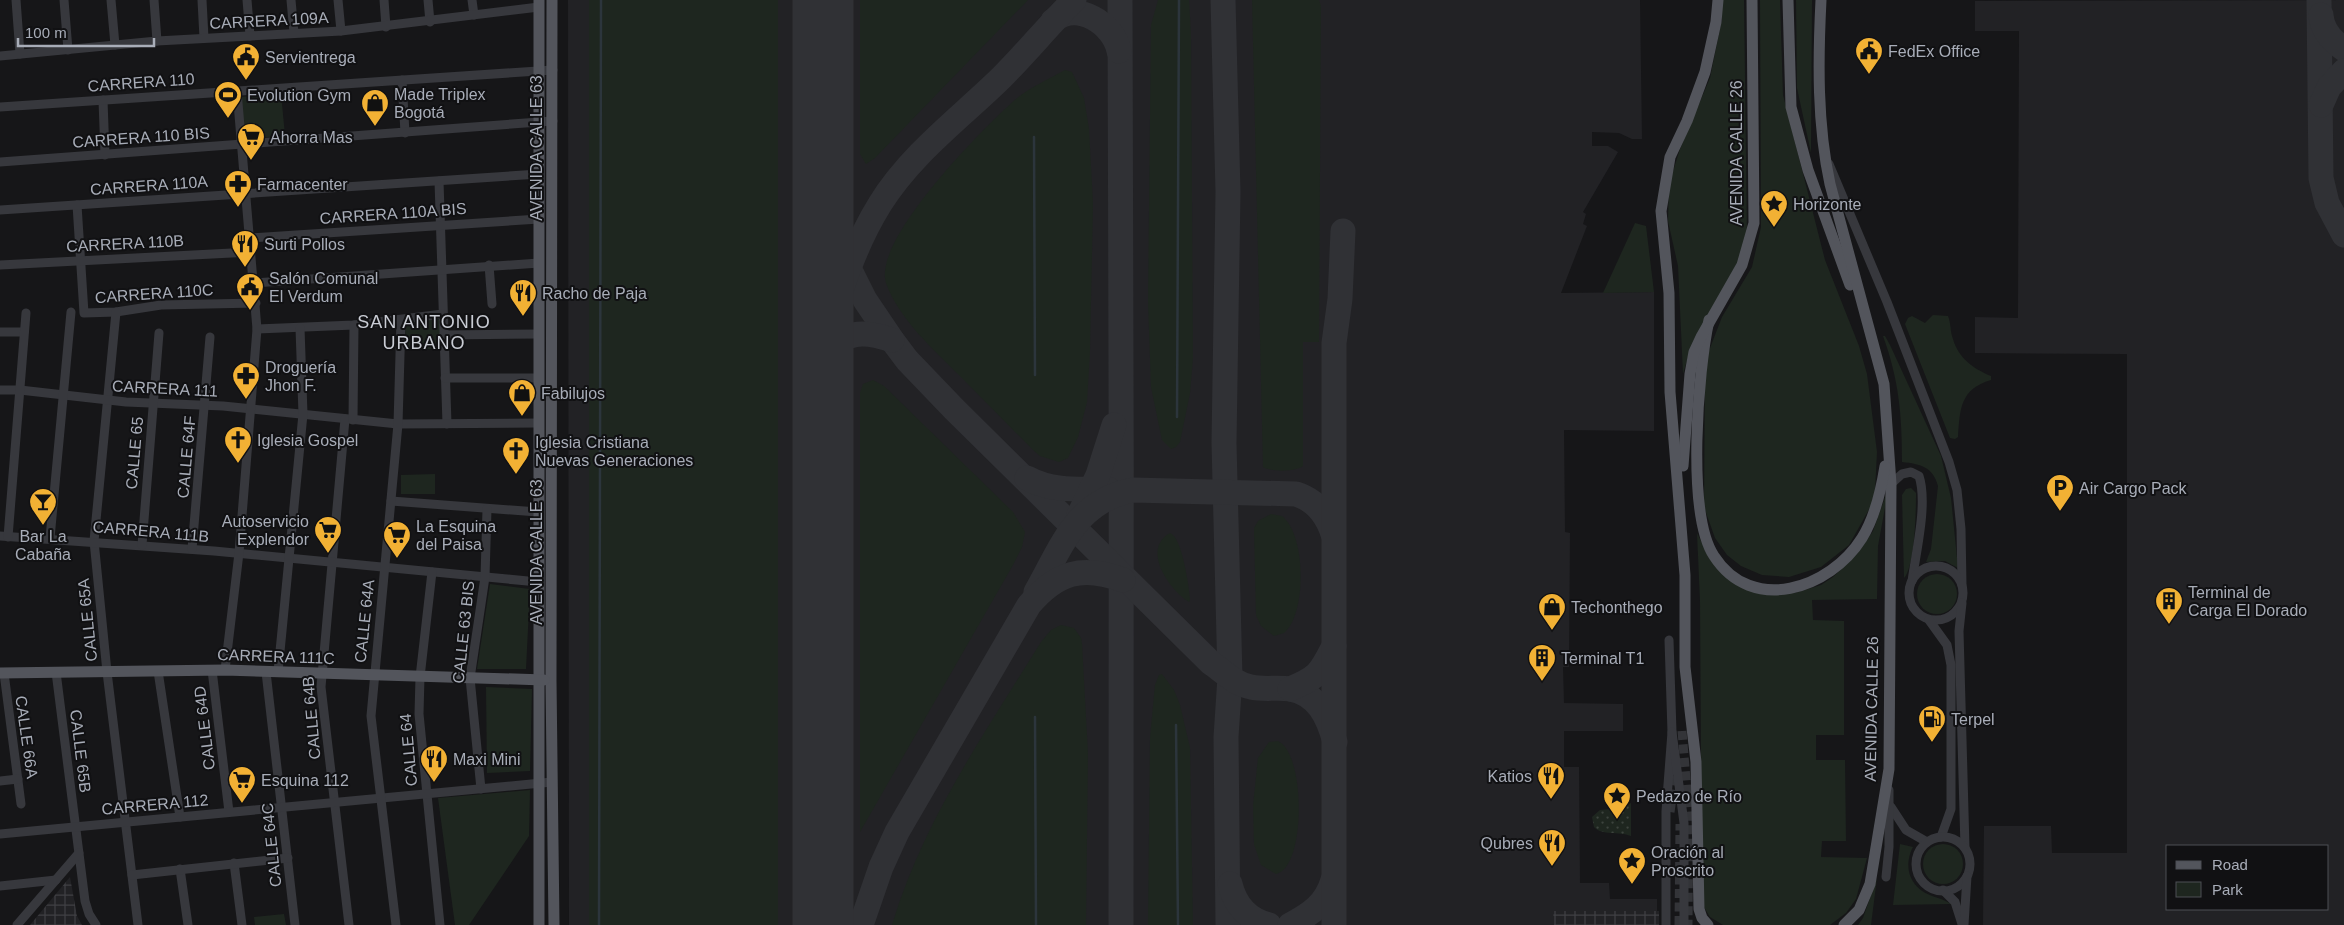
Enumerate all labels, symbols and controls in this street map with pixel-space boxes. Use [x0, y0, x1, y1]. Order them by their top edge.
street label: CARRERA 109A [209, 9, 329, 32]
scale bar [18, 15, 154, 47]
text: 100 m [25, 24, 67, 41]
public building icon: FedEx Office [1854, 36, 1884, 75]
public building icon: Servientrega [231, 42, 261, 81]
place label: FedEx Office [1888, 43, 1980, 60]
place label: Servientrega [265, 49, 356, 66]
street label: CARRERA 110 [87, 70, 195, 95]
street label: AVENIDA CALLE 63 [528, 75, 545, 221]
sports icon: Evolution Gym [213, 80, 243, 119]
street label: AVENIDA CALLE 26 [1728, 80, 1745, 226]
place label: Made Triplex Bogotá [394, 86, 486, 121]
place label: Evolution Gym [247, 87, 351, 104]
shop icon: Made Triplex Bogotá [360, 88, 390, 127]
supermarket icon: Ahorra Mas [236, 122, 266, 161]
street label: CARRERA 110 BIS [72, 124, 210, 151]
place label: Ahorra Mas [270, 129, 353, 146]
pharmacy icon: Farmacenter [223, 169, 253, 208]
street label: CARRERA 110A [90, 173, 209, 198]
place label: Farmacenter [257, 176, 348, 193]
place icon: Horizonte [1759, 189, 1789, 228]
place label: Horizonte [1793, 196, 1862, 213]
street label: CARRERA 110A BIS [319, 200, 467, 227]
restaurant icon: Surti Pollos [230, 229, 260, 268]
street label: CARRERA 110B [66, 232, 184, 255]
place label: Surti Pollos [264, 236, 345, 253]
place label: Salón Comunal El Verdum [269, 270, 378, 305]
public building icon: Salón Comunal El Verdum [235, 272, 265, 311]
restaurant icon: Racho de Paja [508, 278, 538, 317]
street label: CARRERA 110C [94, 281, 214, 306]
place label: Racho de Paja [542, 285, 647, 302]
district label: SAN ANTONIO URBANO [357, 312, 491, 353]
place label: Droguería Jhon F. [265, 359, 336, 394]
pharmacy icon: Droguería Jhon F. [231, 361, 261, 400]
street label: CARRERA 111 [112, 377, 219, 400]
shop icon: Fabilujos [507, 378, 537, 417]
place label: Fabilujos [541, 385, 605, 402]
street label: CALLE 64F [174, 415, 199, 499]
street label: CALLE 65 [123, 416, 146, 490]
church icon: Iglesia Gospel [223, 425, 253, 464]
place label: Iglesia Gospel [257, 432, 358, 449]
place label: Iglesia Cristiana Nuevas Generaciones [535, 434, 693, 469]
church icon: Iglesia Cristiana Nuevas Generaciones [501, 436, 531, 475]
parking icon: Air Cargo Pack [2045, 473, 2075, 512]
street label: AVENIDA CALLE 63 [528, 479, 545, 625]
place label: Air Cargo Pack [2079, 480, 2188, 497]
bar icon: Bar La Cabaña [28, 487, 58, 526]
place label: Autoservicio Explendor [222, 513, 310, 548]
supermarket icon: Autoservicio Explendor [313, 515, 343, 554]
street label: CARRERA 111B [92, 518, 210, 545]
place label: La Esquina del Paisa [416, 518, 496, 553]
supermarket icon: La Esquina del Paisa [382, 520, 412, 559]
place label: Bar La Cabaña [15, 528, 71, 563]
street label: CALLE 65A [75, 577, 100, 662]
street label: CALLE 64A [352, 578, 377, 664]
street label: CALLE 63 BIS [450, 580, 477, 684]
place label: Terminal de Carga El Dorado [2188, 584, 2307, 619]
building icon: Terminal de Carga El Dorado [2154, 586, 2184, 625]
shop icon: Techonthego [1537, 592, 1567, 631]
place label: Techonthego [1571, 599, 1663, 616]
street label: AVENIDA CALLE 26 [1862, 636, 1881, 782]
building icon: Terminal T1 [1527, 643, 1557, 682]
street label: CARRERA 111C [217, 646, 335, 667]
place label: Terminal T1 [1561, 650, 1644, 667]
street label: CALLE 64B [299, 676, 324, 760]
street label: CALLE 64D [191, 685, 218, 771]
street label: CALLE 66A [12, 694, 41, 780]
fuel station icon: Terpel [1917, 704, 1947, 743]
street label: CALLE 65B [67, 709, 94, 794]
place label: Terpel [1951, 711, 1995, 728]
street label: CALLE 64 [397, 713, 420, 787]
restaurant icon: Maxi Mini [419, 744, 449, 783]
place label: Maxi Mini [453, 751, 521, 768]
restaurant icon: Katios [1536, 761, 1566, 800]
supermarket icon: Esquina 112 [227, 765, 257, 804]
place label: Katios [1488, 768, 1532, 785]
place label: Esquina 112 [261, 772, 349, 789]
place icon: Pedazo de Río [1602, 781, 1632, 820]
place label: Pedazo de Río [1636, 788, 1742, 805]
street label: CARRERA 112 [101, 791, 209, 818]
street label: CALLE 64C [259, 802, 284, 888]
restaurant icon: Qubres [1537, 828, 1567, 867]
place label: Qubres [1481, 835, 1533, 852]
place label: Oración al Proscrito [1651, 844, 1724, 879]
legend [2166, 845, 2329, 910]
place icon: Oración al Proscrito [1617, 846, 1647, 885]
text: Road [2212, 856, 2248, 873]
text: Park [2212, 881, 2243, 898]

